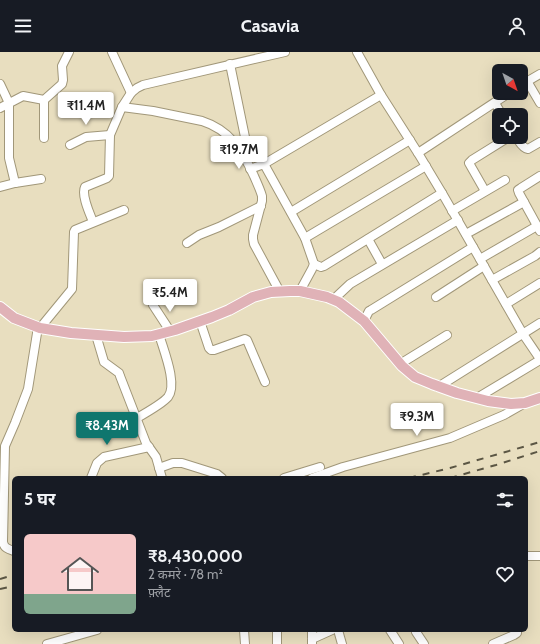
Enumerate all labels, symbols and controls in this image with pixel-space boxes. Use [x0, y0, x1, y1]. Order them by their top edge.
icon: menu [12, 15, 34, 37]
text: Casavia [241, 15, 299, 37]
icon: person [506, 15, 528, 37]
north arrow [492, 64, 528, 100]
map controls [492, 64, 528, 144]
pin: ₹11.4M [53, 92, 119, 126]
text: ₹11.4M [67, 97, 105, 113]
button: locate [492, 108, 528, 144]
pin: ₹19.7M [206, 136, 272, 170]
text: ₹19.7M [219, 141, 259, 157]
pin: ₹5.4M [142, 279, 198, 313]
text: ₹5.4M [152, 284, 188, 300]
pin: ₹9.3M [389, 403, 445, 437]
text: ₹9.3M [400, 408, 434, 424]
pin: ₹8.43M [74, 412, 140, 446]
text: ₹8.43M [85, 417, 129, 433]
text: 5 घर [24, 489, 55, 509]
icon: filters [494, 489, 516, 511]
text: ₹8,430,000 [148, 546, 243, 566]
icon: home [56, 550, 104, 598]
icon: heart [494, 563, 516, 585]
text: 2 कमरे · 78 m² [148, 566, 223, 582]
text: फ़्लैट [148, 584, 171, 600]

